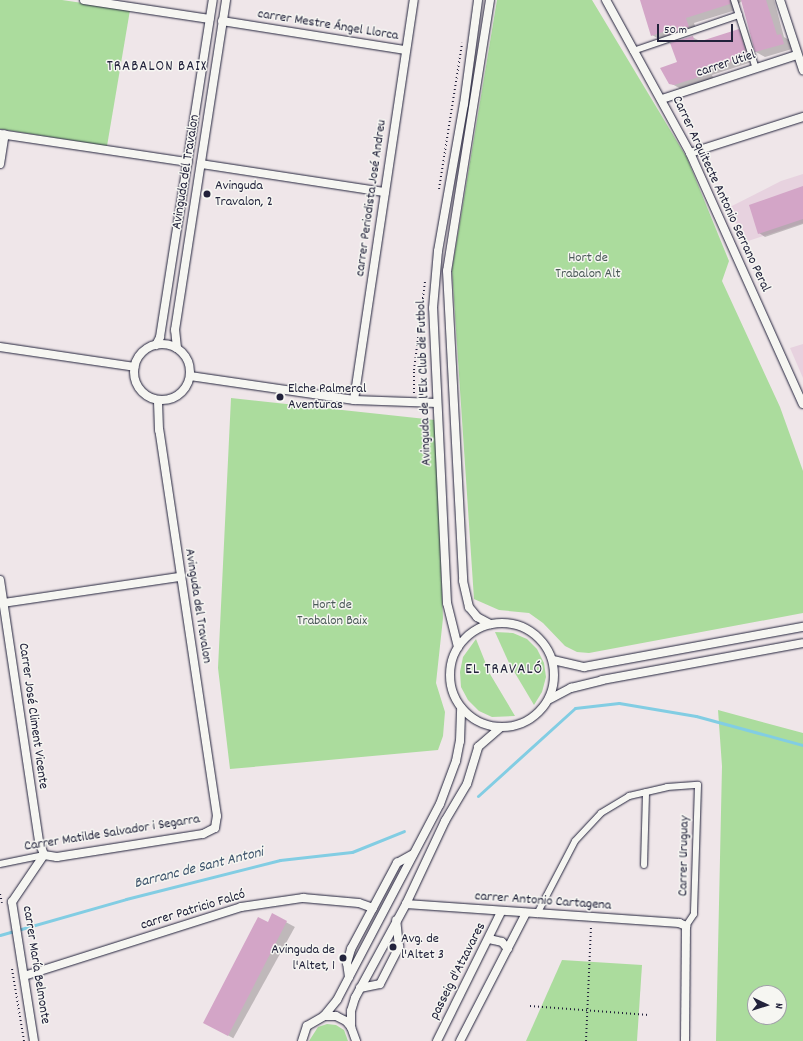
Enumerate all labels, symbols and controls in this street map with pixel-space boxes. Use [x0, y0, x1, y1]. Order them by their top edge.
street label: carrer Mestre Ángel Llorca [256, 6, 400, 44]
scale bar [659, 16, 735, 42]
text: 50 m [664, 22, 687, 39]
street label: carrer Utiel [694, 47, 758, 81]
district label: TRABALON BAIX [107, 59, 207, 77]
street label: Carrer Arquitecte Antonio Serrano Peral [668, 93, 774, 295]
street label: Avinguda del Travalon [169, 113, 203, 231]
street label: carrer Periodista José Andreu [352, 119, 390, 277]
place label: Avinguda Travalon, 2 [215, 178, 273, 210]
marker: Avinguda Travalon, 2 [202, 189, 212, 199]
park label: Hort de Trabalon Alt [555, 250, 621, 282]
street label: Avinguda de l'Elx Club de Futbol [413, 300, 435, 466]
place label: Elche Palmeral Aventuras [288, 381, 366, 414]
marker: Elche Palmeral Aventuras [275, 392, 285, 402]
street label: Avinguda del Travalon [181, 547, 215, 665]
park label: Hort de Trabalon Baix [297, 597, 367, 630]
street label: Carrer José Climent Vicente [14, 642, 52, 790]
district label: EL TRAVALÓ [465, 662, 543, 680]
street label: Carrer Matilde Salvador i Segarra [23, 811, 201, 855]
street label: Carrer Uruguay [675, 815, 693, 897]
water label: Barranc de Sant Antoni [133, 844, 265, 894]
street label: carrer Patricio Falcó [139, 886, 247, 934]
street label: carrer Antonio Cartagena [474, 888, 612, 914]
street label: carrer María Belmonte [18, 905, 54, 1025]
street label: passeig d'Atzavares [426, 920, 490, 1022]
place label: Avg. de l'Altet 3 [401, 931, 444, 964]
place label: Avinguda de l'Altet, 1 [271, 942, 335, 974]
marker: Avg. de l'Altet 3 [388, 942, 398, 952]
marker: Avinguda de l'Altet, 1 [338, 953, 348, 963]
north arrow [747, 985, 787, 1025]
text: N [770, 1002, 786, 1009]

